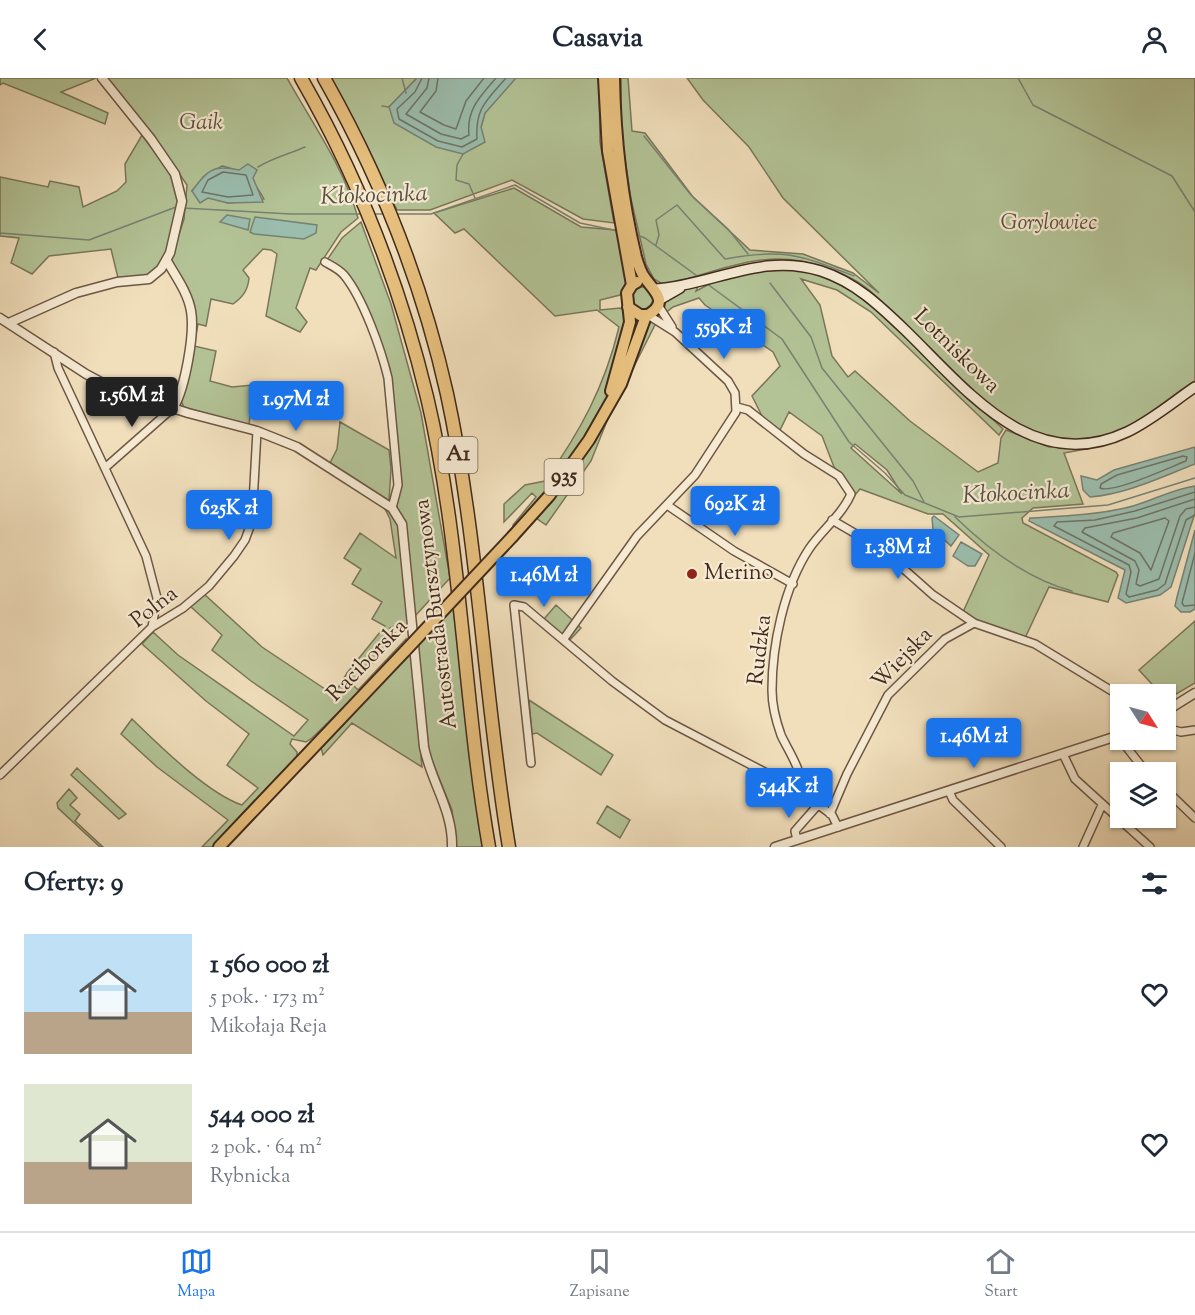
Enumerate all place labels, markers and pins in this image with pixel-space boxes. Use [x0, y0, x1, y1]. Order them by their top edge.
pin: 559K zł [669, 309, 779, 360]
pin: 1.56M zł [70, 377, 194, 428]
pin: 1.97M zł [234, 381, 358, 432]
pin: 692K zł [680, 486, 790, 537]
pin: 625K zł [174, 490, 284, 541]
pin: 1.38M zł [836, 529, 960, 580]
pin: 1.46M zł [482, 557, 606, 608]
place label: Merino [704, 558, 773, 590]
marker: Merino [685, 567, 699, 581]
pin: 1.46M zł [912, 718, 1036, 769]
pin: 544K zł [734, 768, 844, 819]

